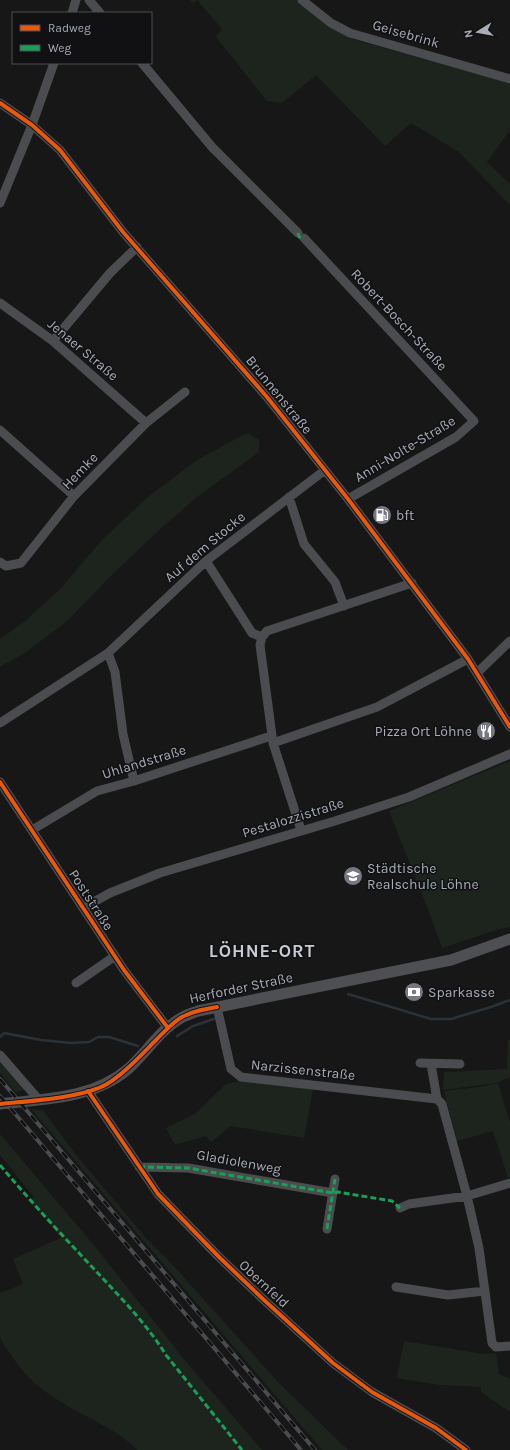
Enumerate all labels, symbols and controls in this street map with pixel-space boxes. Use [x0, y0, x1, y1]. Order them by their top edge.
legend [12, 12, 152, 64]
north arrow [458, 12, 498, 52]
street label: Geisebrink [371, 16, 442, 52]
text: Radweg [48, 21, 91, 35]
text: N [462, 29, 476, 39]
text: Weg [48, 41, 72, 55]
street label: Robert-Bosch-Straße [347, 265, 451, 375]
street label: Jenaer Straße [44, 316, 122, 384]
street label: Brunnenstraße [242, 352, 316, 438]
street label: Anni-Nolte-Straße [351, 412, 459, 486]
street label: Hemke [58, 449, 102, 493]
fuel station icon: bft [371, 504, 393, 526]
place label: bft [396, 507, 414, 524]
street label: Auf dem Stocke [161, 508, 249, 586]
restaurant icon: Pizza Ort Löhne [475, 720, 497, 742]
place label: Pizza Ort Löhne [375, 723, 472, 740]
street label: Uhlandstraße [100, 741, 188, 783]
street label: Pestalozzistraße [240, 794, 346, 842]
place label: Städtische Realschule Löhne [367, 860, 479, 893]
school or university icon: Städtische Realschule Löhne [342, 865, 364, 887]
street label: Poststraße [65, 866, 117, 934]
district label: LÖHNE-ORT [209, 940, 315, 962]
street label: Herforder Straße [188, 969, 294, 1007]
bank icon: Sparkasse [403, 981, 425, 1003]
place label: Sparkasse [428, 984, 495, 1001]
street label: Narzissenstraße [250, 1056, 356, 1084]
street label: Gladiolenweg [195, 1146, 283, 1178]
street label: Obernfeld [235, 1257, 293, 1311]

